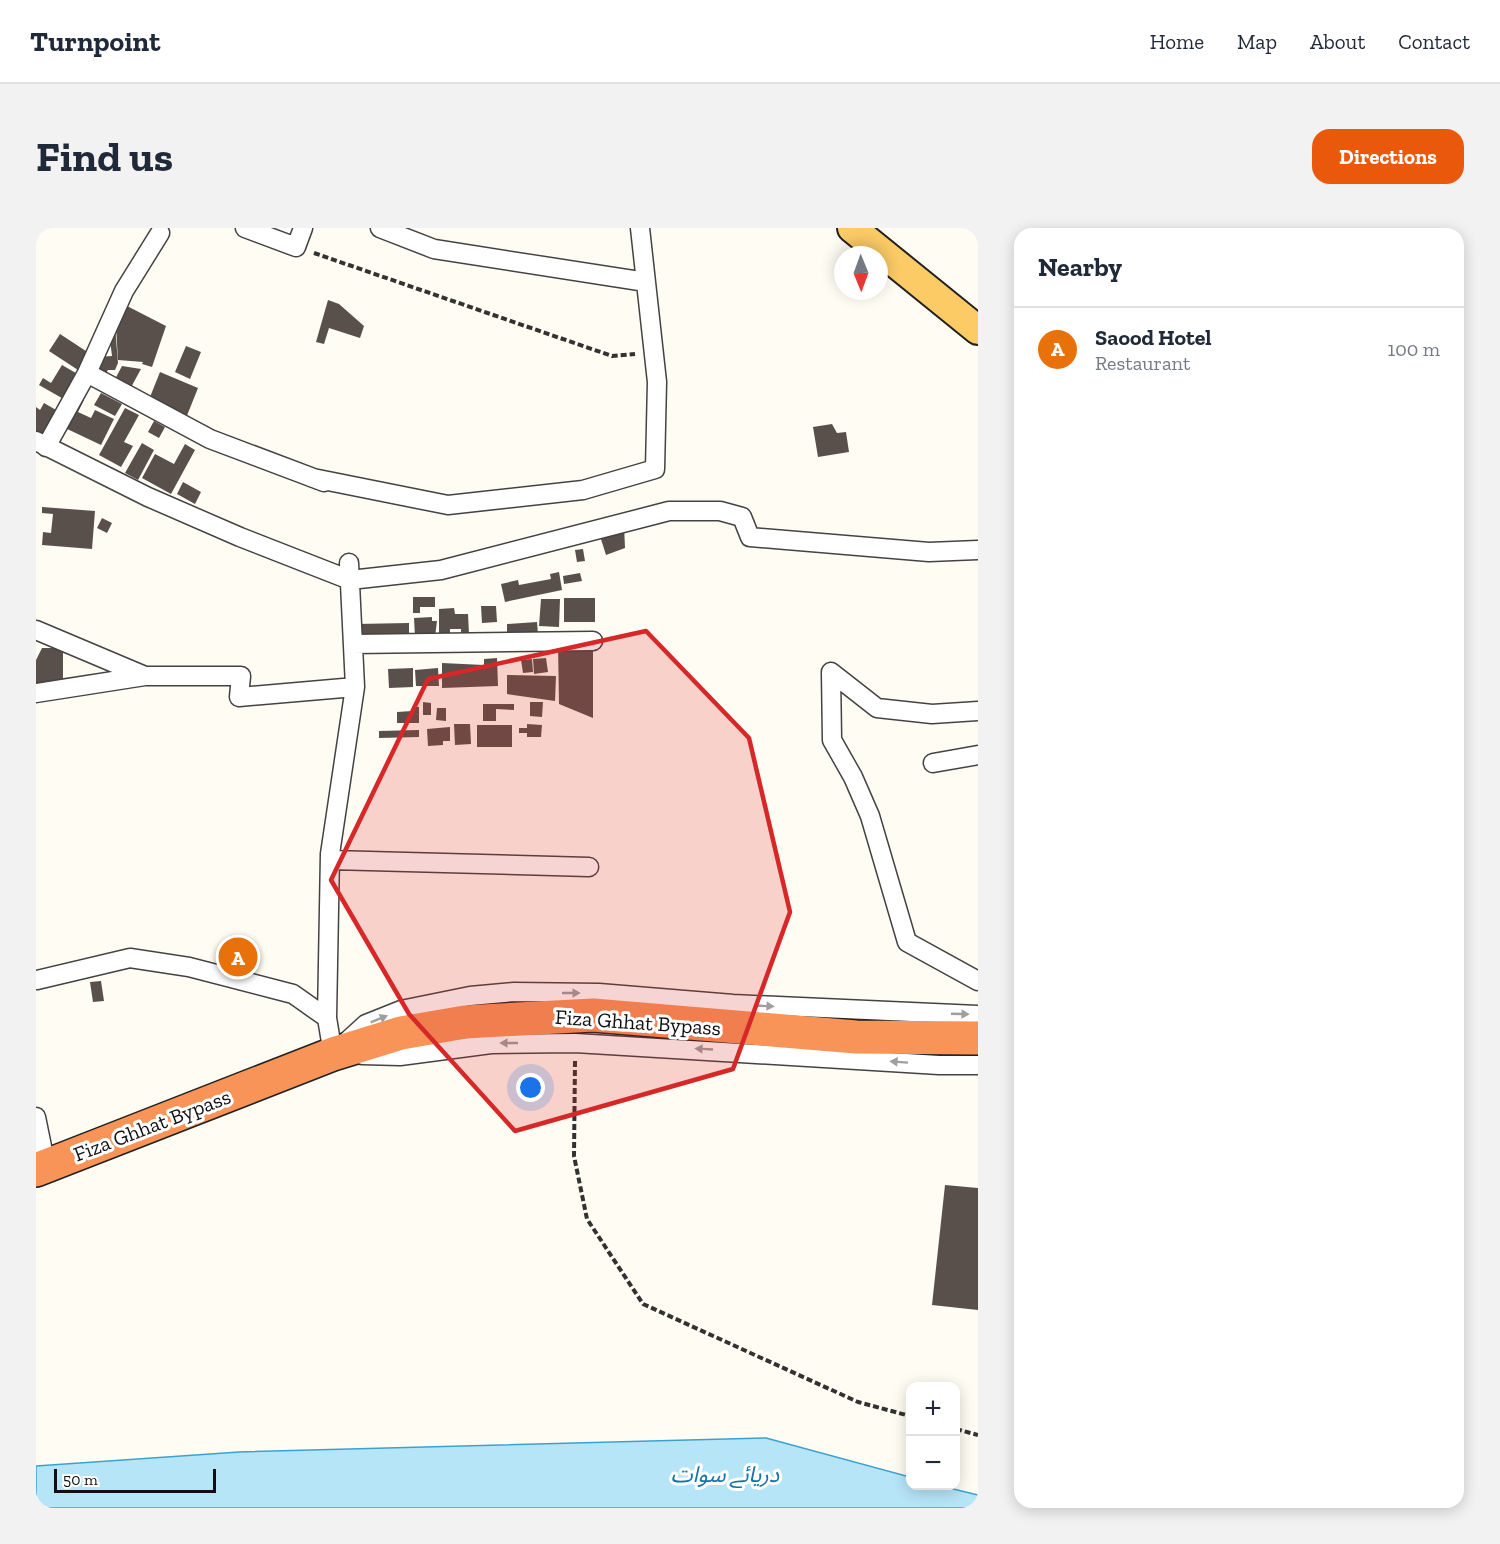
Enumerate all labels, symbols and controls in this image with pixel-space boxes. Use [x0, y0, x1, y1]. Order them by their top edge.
text: Turnpoint [30, 25, 160, 58]
text: Home [1150, 29, 1204, 54]
text: Map [1237, 29, 1277, 54]
text: About [1310, 29, 1365, 54]
text: Contact [1398, 29, 1470, 54]
button: Directions [1312, 129, 1464, 184]
text: Find us [36, 131, 173, 182]
north arrow [834, 246, 888, 300]
text: Nearby [1038, 251, 1122, 283]
text: Saood Hotel [1095, 324, 1212, 351]
text: A [1051, 337, 1064, 361]
text: 100 m [1387, 337, 1440, 361]
text: Restaurant [1095, 351, 1191, 375]
pin: A [218, 934, 258, 980]
one-way arrow [561, 988, 580, 998]
one-way arrow [756, 1001, 775, 1010]
street label: Fiza Ghhat Bypass [554, 1004, 722, 1040]
one-way arrow [950, 1010, 969, 1019]
one-way arrow [370, 1014, 388, 1023]
one-way arrow [500, 1038, 519, 1048]
one-way arrow [695, 1044, 714, 1054]
one-way arrow [889, 1057, 908, 1067]
your location [516, 1073, 545, 1102]
street label: Fiza Ghhat Bypass [70, 1084, 234, 1166]
map controls [906, 1382, 960, 1490]
button: + [906, 1382, 960, 1436]
button: − [906, 1436, 960, 1490]
water label: دریائے سوات [671, 1461, 780, 1489]
scale bar [54, 1466, 216, 1494]
text: 50 m [63, 1470, 98, 1489]

